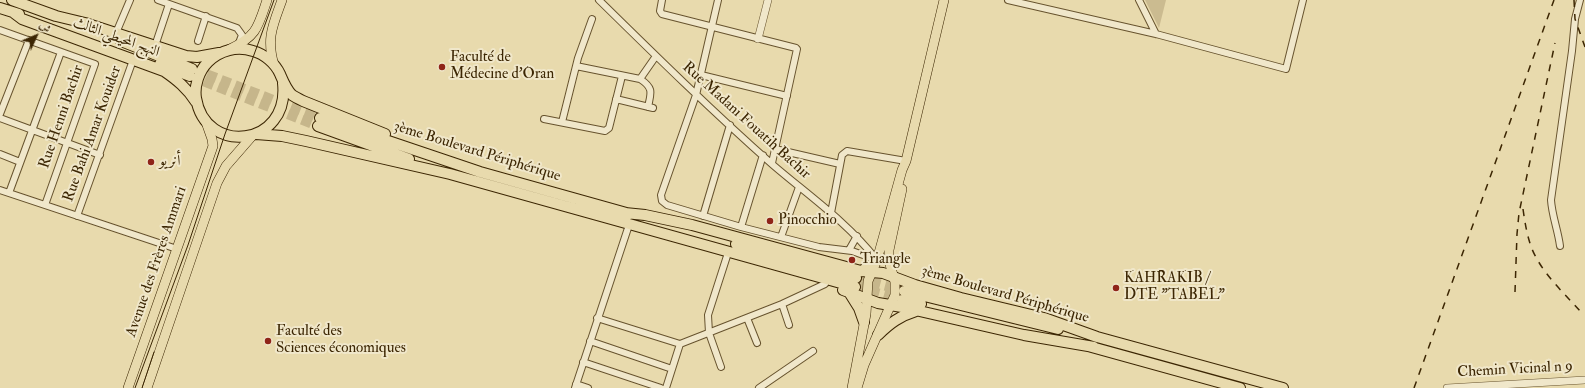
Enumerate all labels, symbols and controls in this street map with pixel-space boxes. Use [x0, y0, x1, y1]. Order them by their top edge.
street label: النهج المحيطي الثالث [70, 14, 162, 62]
north arrow [16, 16, 56, 56]
text: ش [37, 19, 53, 36]
place label: Faculté de Médecine d'Oran [450, 49, 554, 84]
street label: Rue Madani Fouatih Bachir [678, 59, 814, 183]
marker: Faculté de Médecine d'Oran [437, 62, 447, 72]
street label: Rue Henni Bachir [36, 63, 88, 171]
street label: Rue Bahi Amar Kouider [60, 64, 126, 204]
street label: 3ème Boulevard Périphérique [391, 118, 563, 186]
place label: أنريو [159, 153, 181, 171]
marker: أنريو [146, 157, 156, 167]
street label: Avenue des Frères Ammari [123, 184, 191, 340]
place label: Pinocchio [778, 212, 837, 230]
marker: Pinocchio [765, 216, 775, 226]
place label: Triangle [860, 251, 910, 269]
marker: Triangle [847, 255, 857, 265]
street label: 3ème Boulevard Périphérique [919, 262, 1091, 328]
place label: KAHRAKIB / DTE "TABEL" [1124, 270, 1225, 305]
marker: KAHRAKIB / DTE "TABEL" [1111, 283, 1121, 293]
place label: Faculté des Sciences économiques [276, 323, 406, 358]
marker: Faculté des Sciences économiques [263, 336, 273, 346]
street label: Chemin Vicinal n 9 [1457, 358, 1573, 382]

